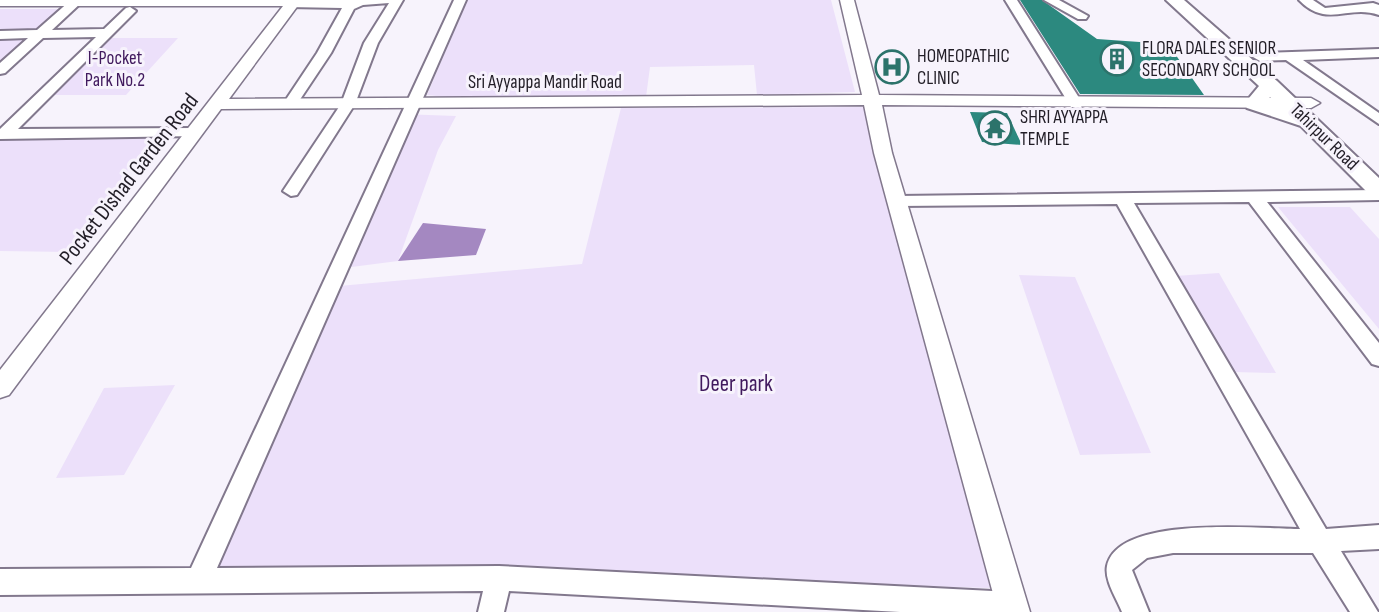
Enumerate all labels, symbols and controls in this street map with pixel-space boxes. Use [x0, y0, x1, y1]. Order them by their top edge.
place label: FLORA DALES SENIOR SECONDARY SCHOOL [1142, 37, 1276, 82]
building icon: FLORA DALES SENIOR SECONDARY SCHOOL [1098, 40, 1136, 78]
place label: HOMEOPATHIC CLINIC [917, 45, 1010, 90]
park label: I-Pocket Park No.2 [85, 47, 145, 92]
hospital icon: HOMEOPATHIC CLINIC [873, 48, 911, 86]
street label: Sri Ayyappa Mandir Road [468, 71, 622, 94]
street label: Pocket Dishad Garden Road [53, 88, 205, 270]
street label: Tahirpur Road [1285, 99, 1363, 175]
place label: SHRI AYYAPPA TEMPLE [1020, 106, 1109, 151]
temple icon: SHRI AYYAPPA TEMPLE [976, 109, 1014, 147]
park label: Deer park [699, 370, 773, 398]

